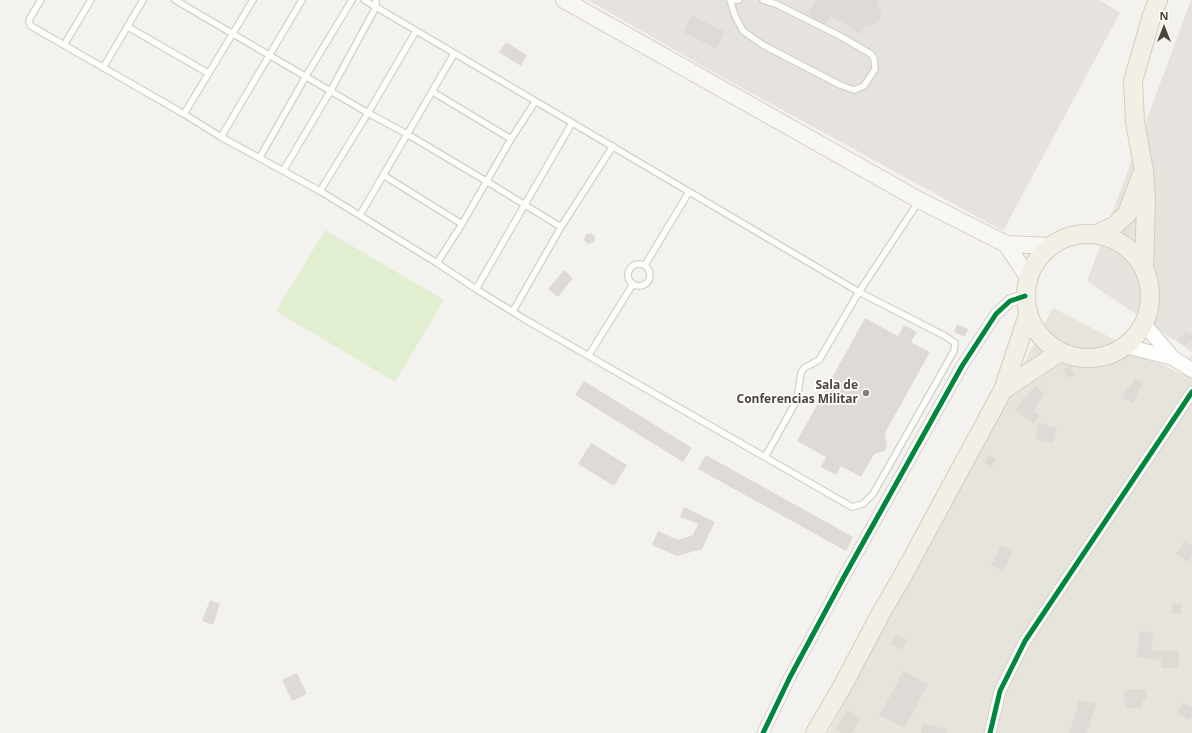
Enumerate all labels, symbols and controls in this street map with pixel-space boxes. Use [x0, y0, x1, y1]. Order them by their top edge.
north arrow [1144, 8, 1184, 48]
text: N [1160, 8, 1168, 23]
place label: Sala de Conferencias Militar [737, 379, 858, 407]
marker: Sala de Conferencias Militar [861, 388, 871, 398]

